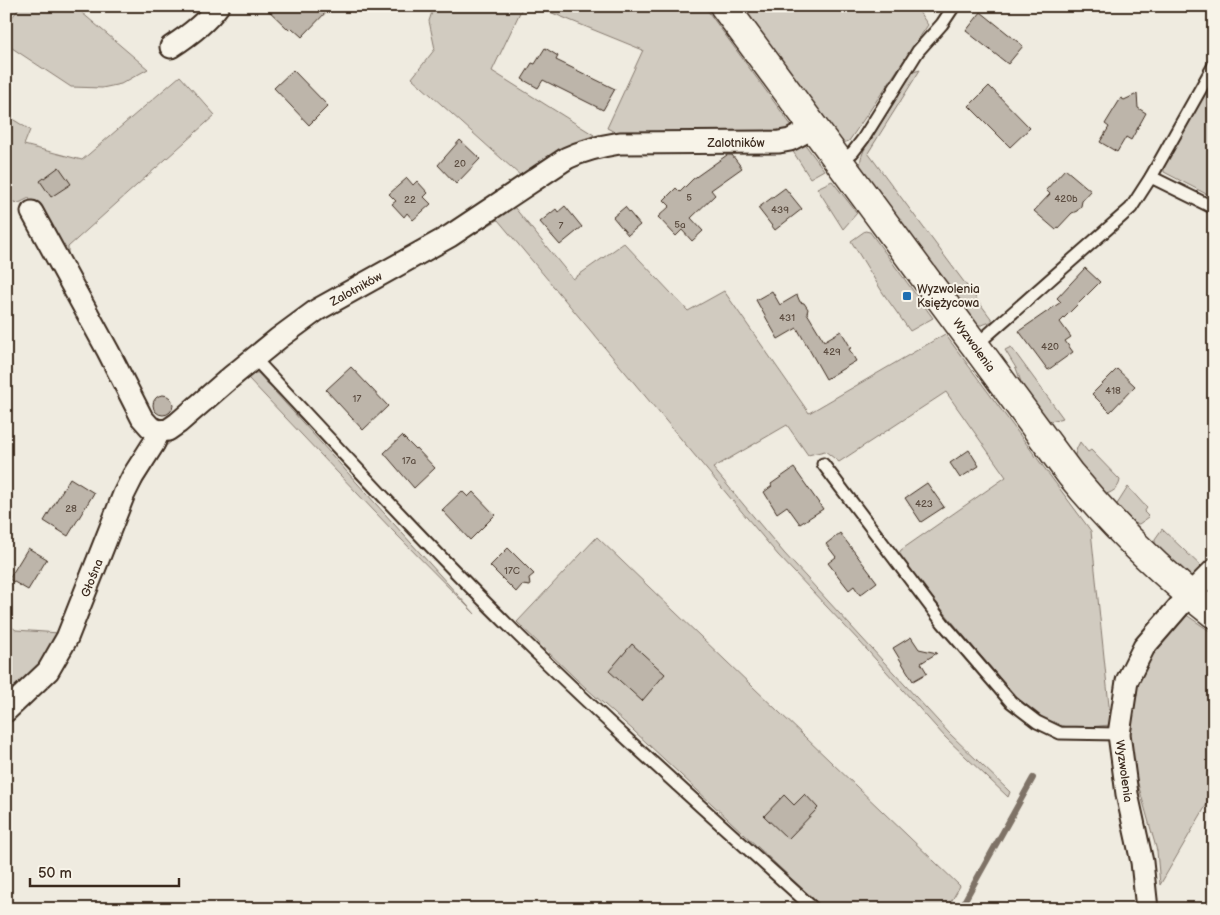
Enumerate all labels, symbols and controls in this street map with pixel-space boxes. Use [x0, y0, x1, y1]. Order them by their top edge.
street label: Zalotników [706, 136, 765, 151]
house number: 20 [454, 158, 466, 170]
house number: 5 [686, 192, 692, 204]
house number: 420b [1054, 193, 1078, 205]
house number: 22 [404, 194, 416, 206]
house number: 439 [771, 204, 789, 216]
house number: 5a [674, 219, 686, 231]
house number: 7 [559, 220, 564, 232]
street label: Zalotników [327, 269, 385, 310]
place label: Wyzwolenia Księżycowa [917, 282, 980, 311]
marker: Wyzwolenia Księżycowa [901, 290, 913, 302]
house number: 431 [779, 312, 795, 324]
street label: Wyzwolenia [949, 315, 998, 375]
house number: 420 [1041, 341, 1059, 353]
house number: 429 [823, 346, 841, 358]
house number: 418 [1105, 385, 1121, 397]
house number: 17 [353, 393, 361, 405]
house number: 17a [402, 455, 417, 467]
house number: 423 [915, 498, 933, 510]
house number: 28 [65, 503, 77, 515]
street label: Głośna [78, 557, 107, 599]
house number: 17C [504, 565, 520, 577]
street label: Wyzwolenia [1112, 739, 1135, 803]
scale bar [30, 855, 179, 887]
text: 50 m [38, 864, 72, 883]

